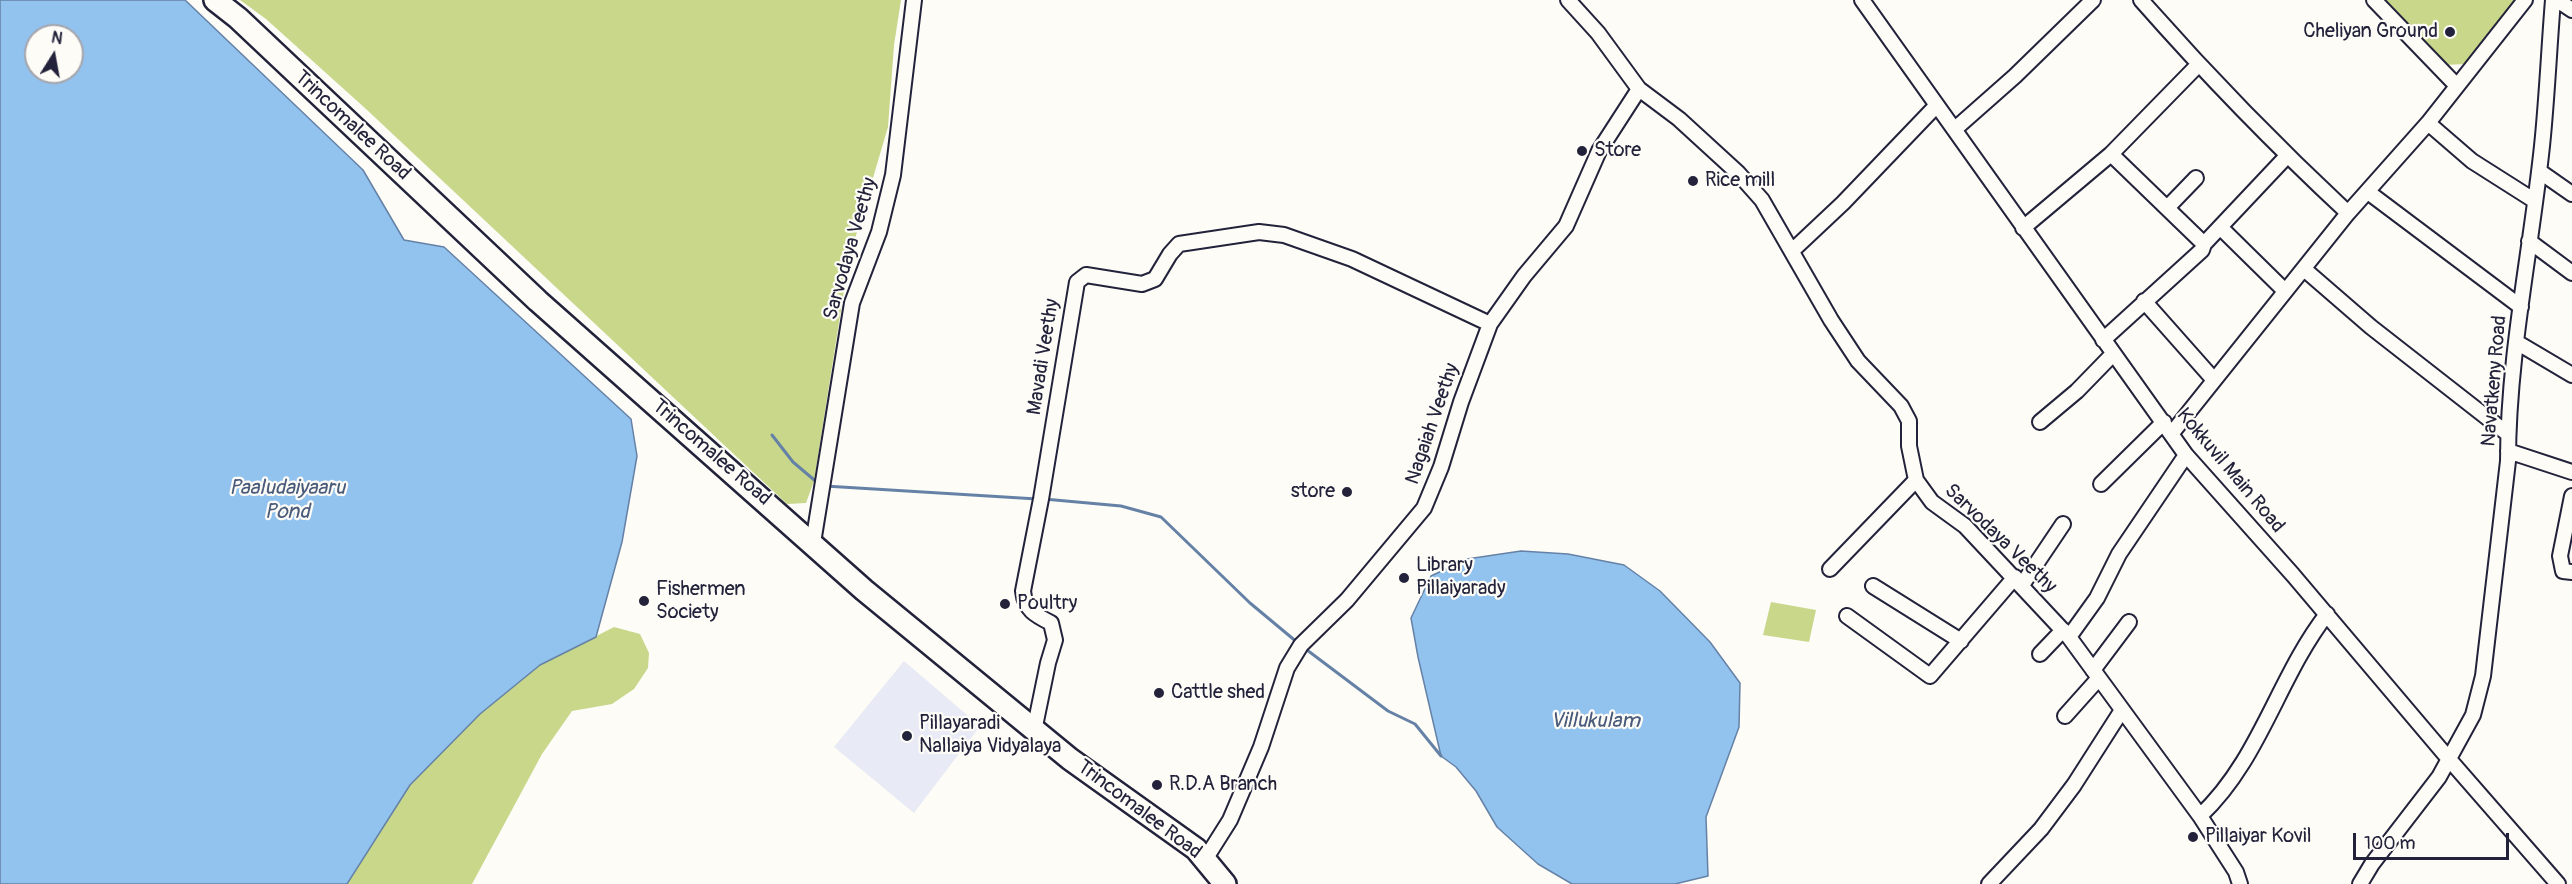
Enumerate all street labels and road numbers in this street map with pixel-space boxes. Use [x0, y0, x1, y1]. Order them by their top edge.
street label: Trincomalee Road [289, 66, 415, 186]
street label: Sarvodaya Veethy [819, 175, 883, 323]
street label: Mavadi Veethy [1023, 297, 1065, 417]
street label: Navatkeny Road [2477, 314, 2513, 448]
street label: Nagaiah Veethy [1401, 360, 1465, 488]
street label: Trincomalee Road [647, 395, 775, 511]
street label: Kokkuvil Main Road [2171, 404, 2289, 538]
street label: Sarvodaya Veethy [1939, 479, 2061, 599]
street label: Trincomalee Road [1072, 755, 1206, 865]

